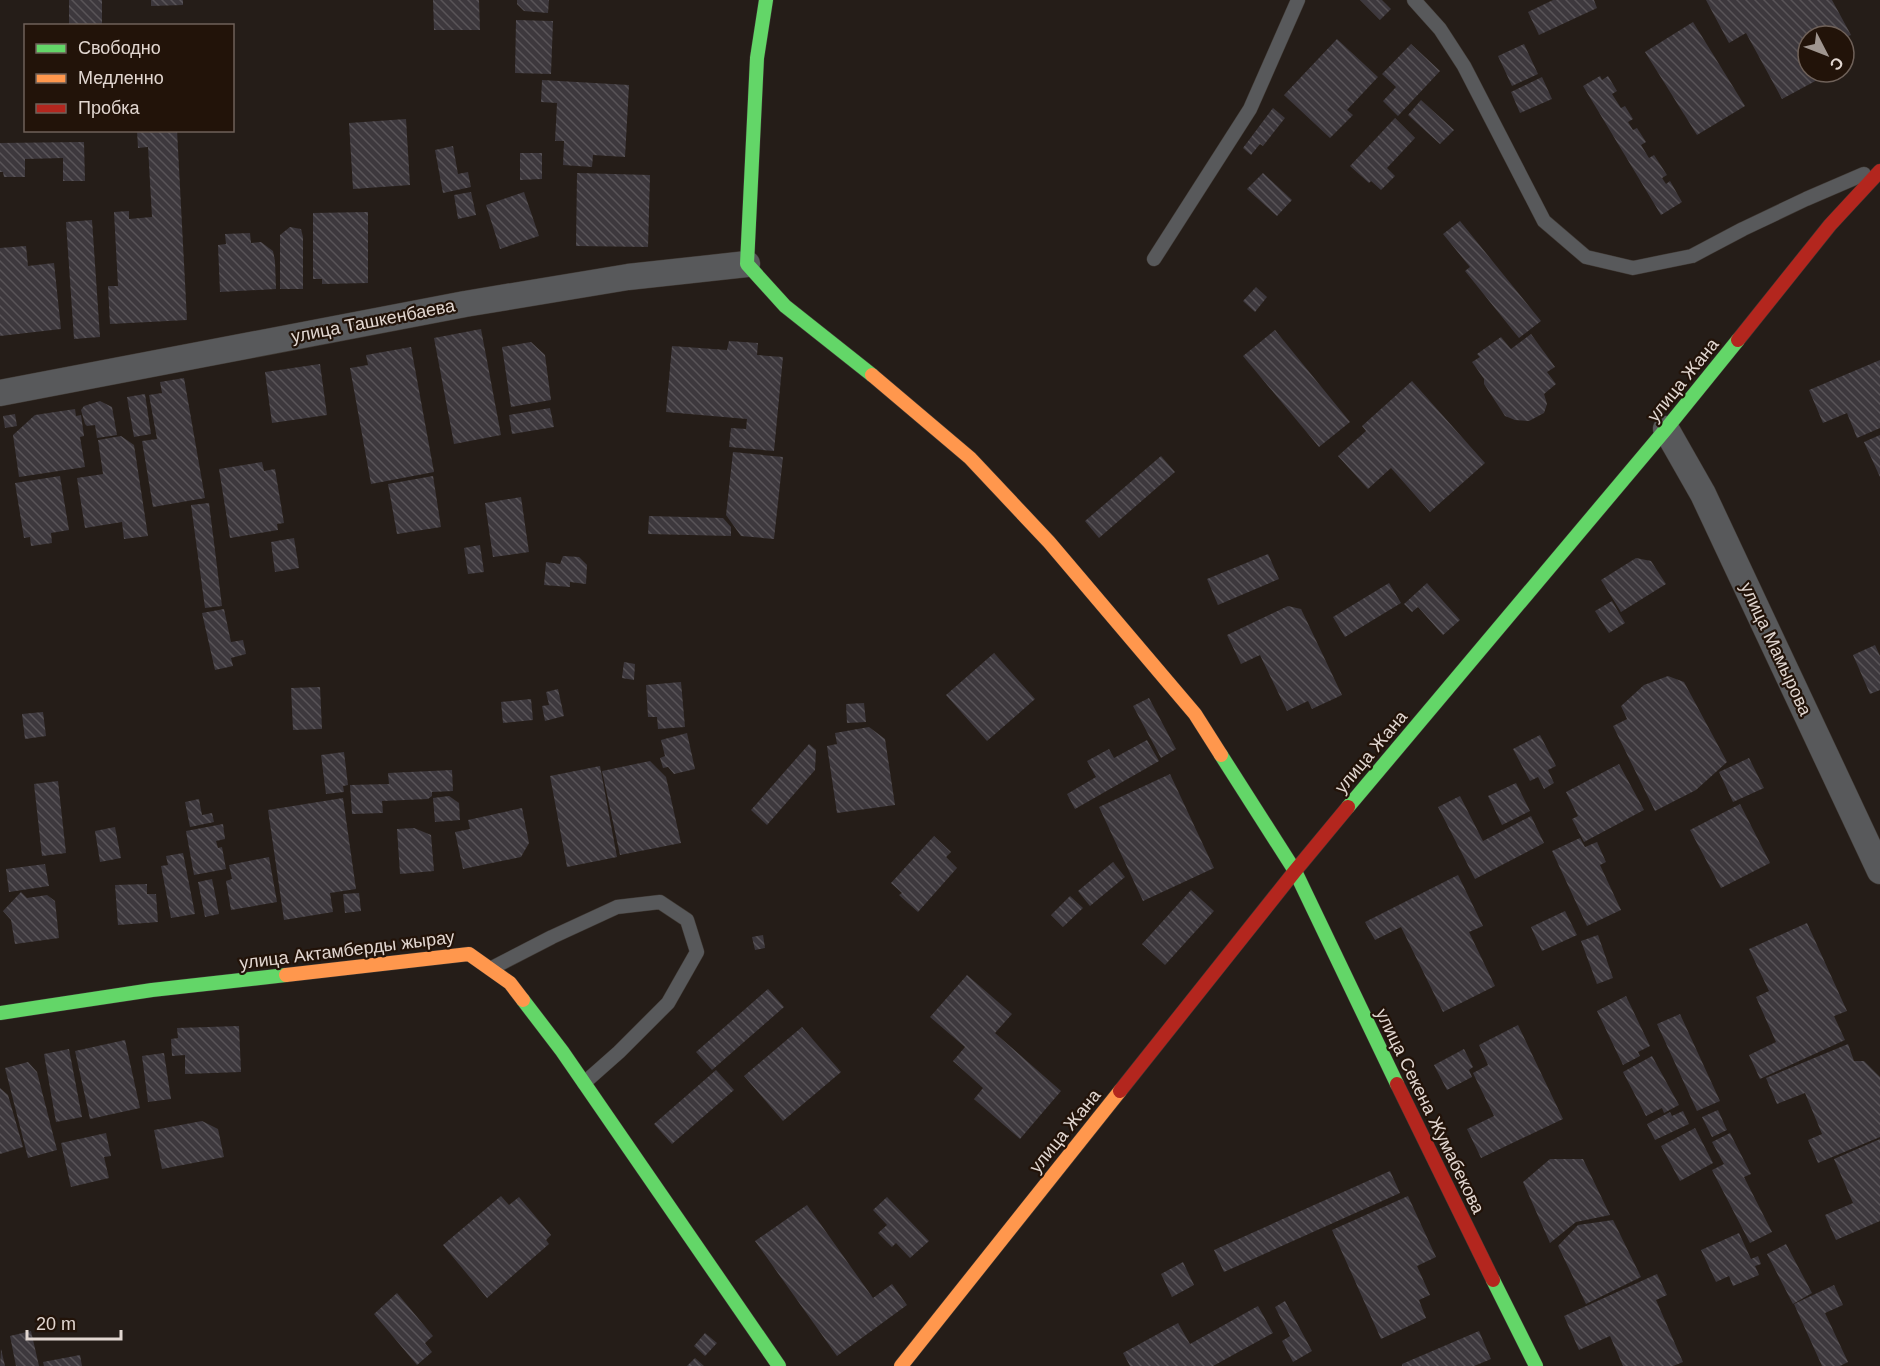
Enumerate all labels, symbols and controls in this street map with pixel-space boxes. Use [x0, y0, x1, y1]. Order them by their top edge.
legend [24, 24, 234, 132]
north arrow [1796, 24, 1856, 84]
text: Свободно [78, 38, 161, 58]
text: С [1826, 54, 1847, 74]
text: Медленно [78, 68, 164, 88]
text: Пробка [78, 98, 141, 118]
street label: улица Ташкенбаева [289, 295, 458, 347]
street label: улица Жана [1643, 334, 1723, 426]
street label: улица Мамырова [1736, 579, 1816, 720]
street label: улица Жана [1331, 706, 1412, 797]
street label: улица Актамберды жырау [238, 927, 456, 973]
street label: улица Секена Жумабекова [1372, 1005, 1489, 1218]
street label: улица Жана [1025, 1085, 1105, 1177]
scale bar [27, 1303, 122, 1341]
text: 20 m [36, 1314, 76, 1334]

